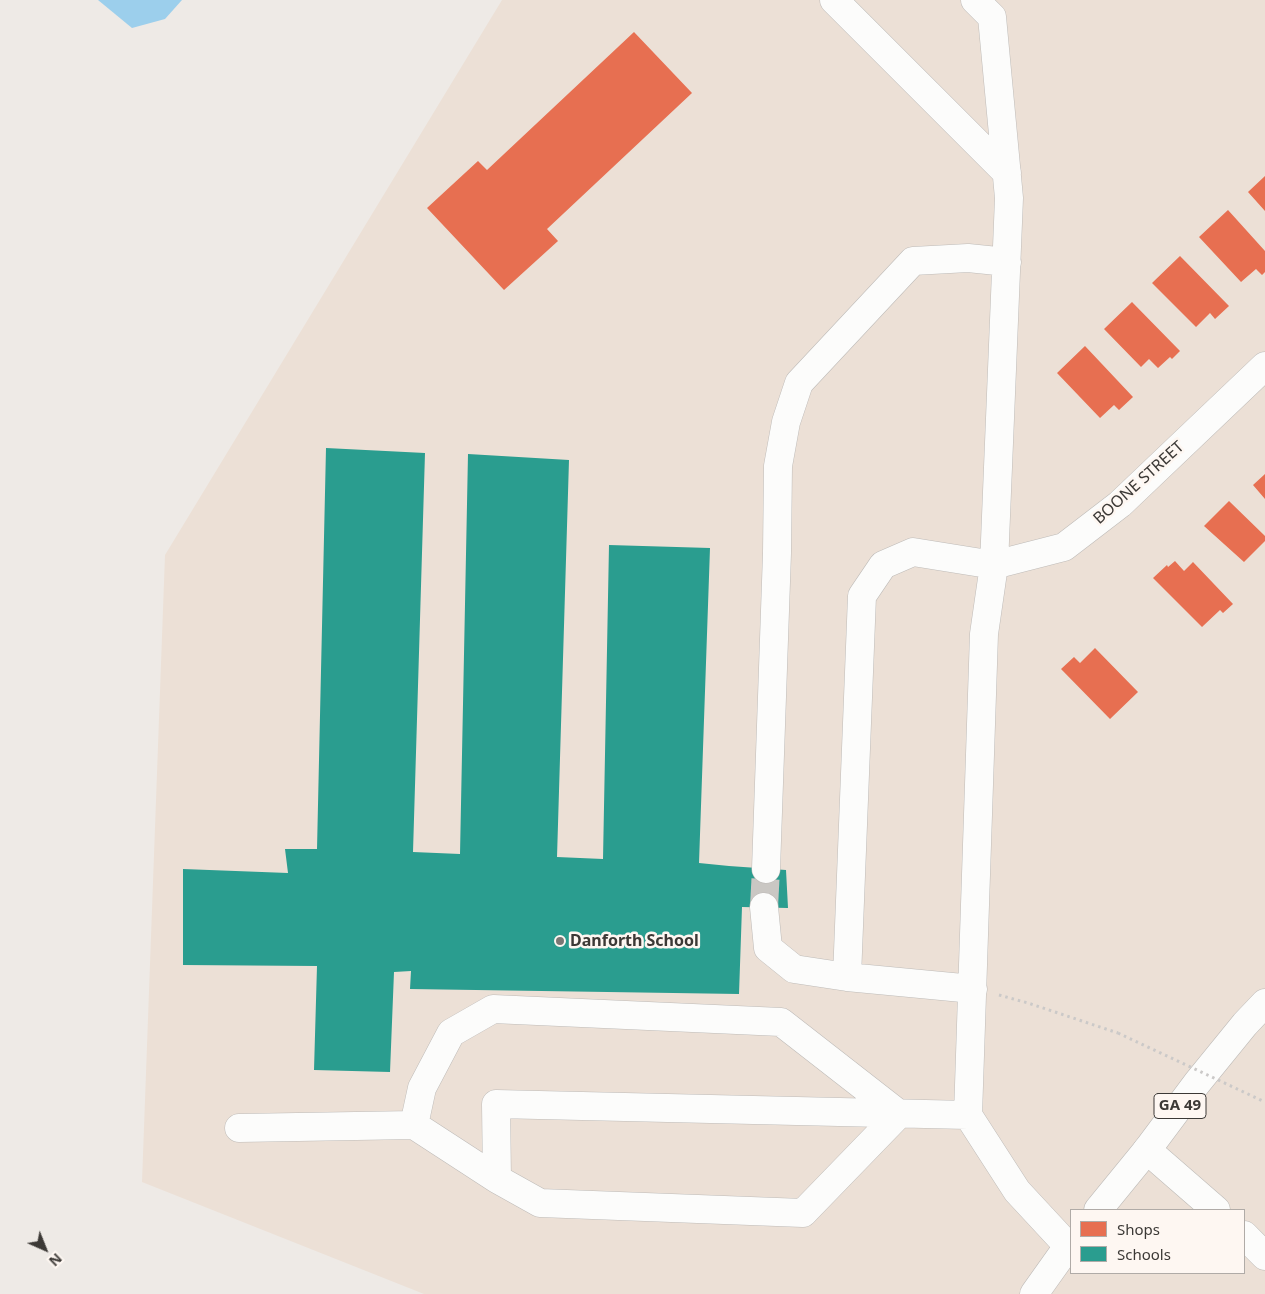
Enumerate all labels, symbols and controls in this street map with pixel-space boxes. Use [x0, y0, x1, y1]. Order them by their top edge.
street label: BOONE STREET [1090, 437, 1188, 529]
place label: Danforth School [570, 931, 699, 951]
marker: Danforth School [554, 935, 566, 947]
road number: GA 49 [1154, 1094, 1206, 1118]
legend [1070, 1209, 1245, 1274]
text: Shops [1117, 1219, 1160, 1239]
north arrow [20, 1224, 70, 1274]
text: Schools [1117, 1244, 1171, 1264]
text: N [45, 1249, 66, 1271]

